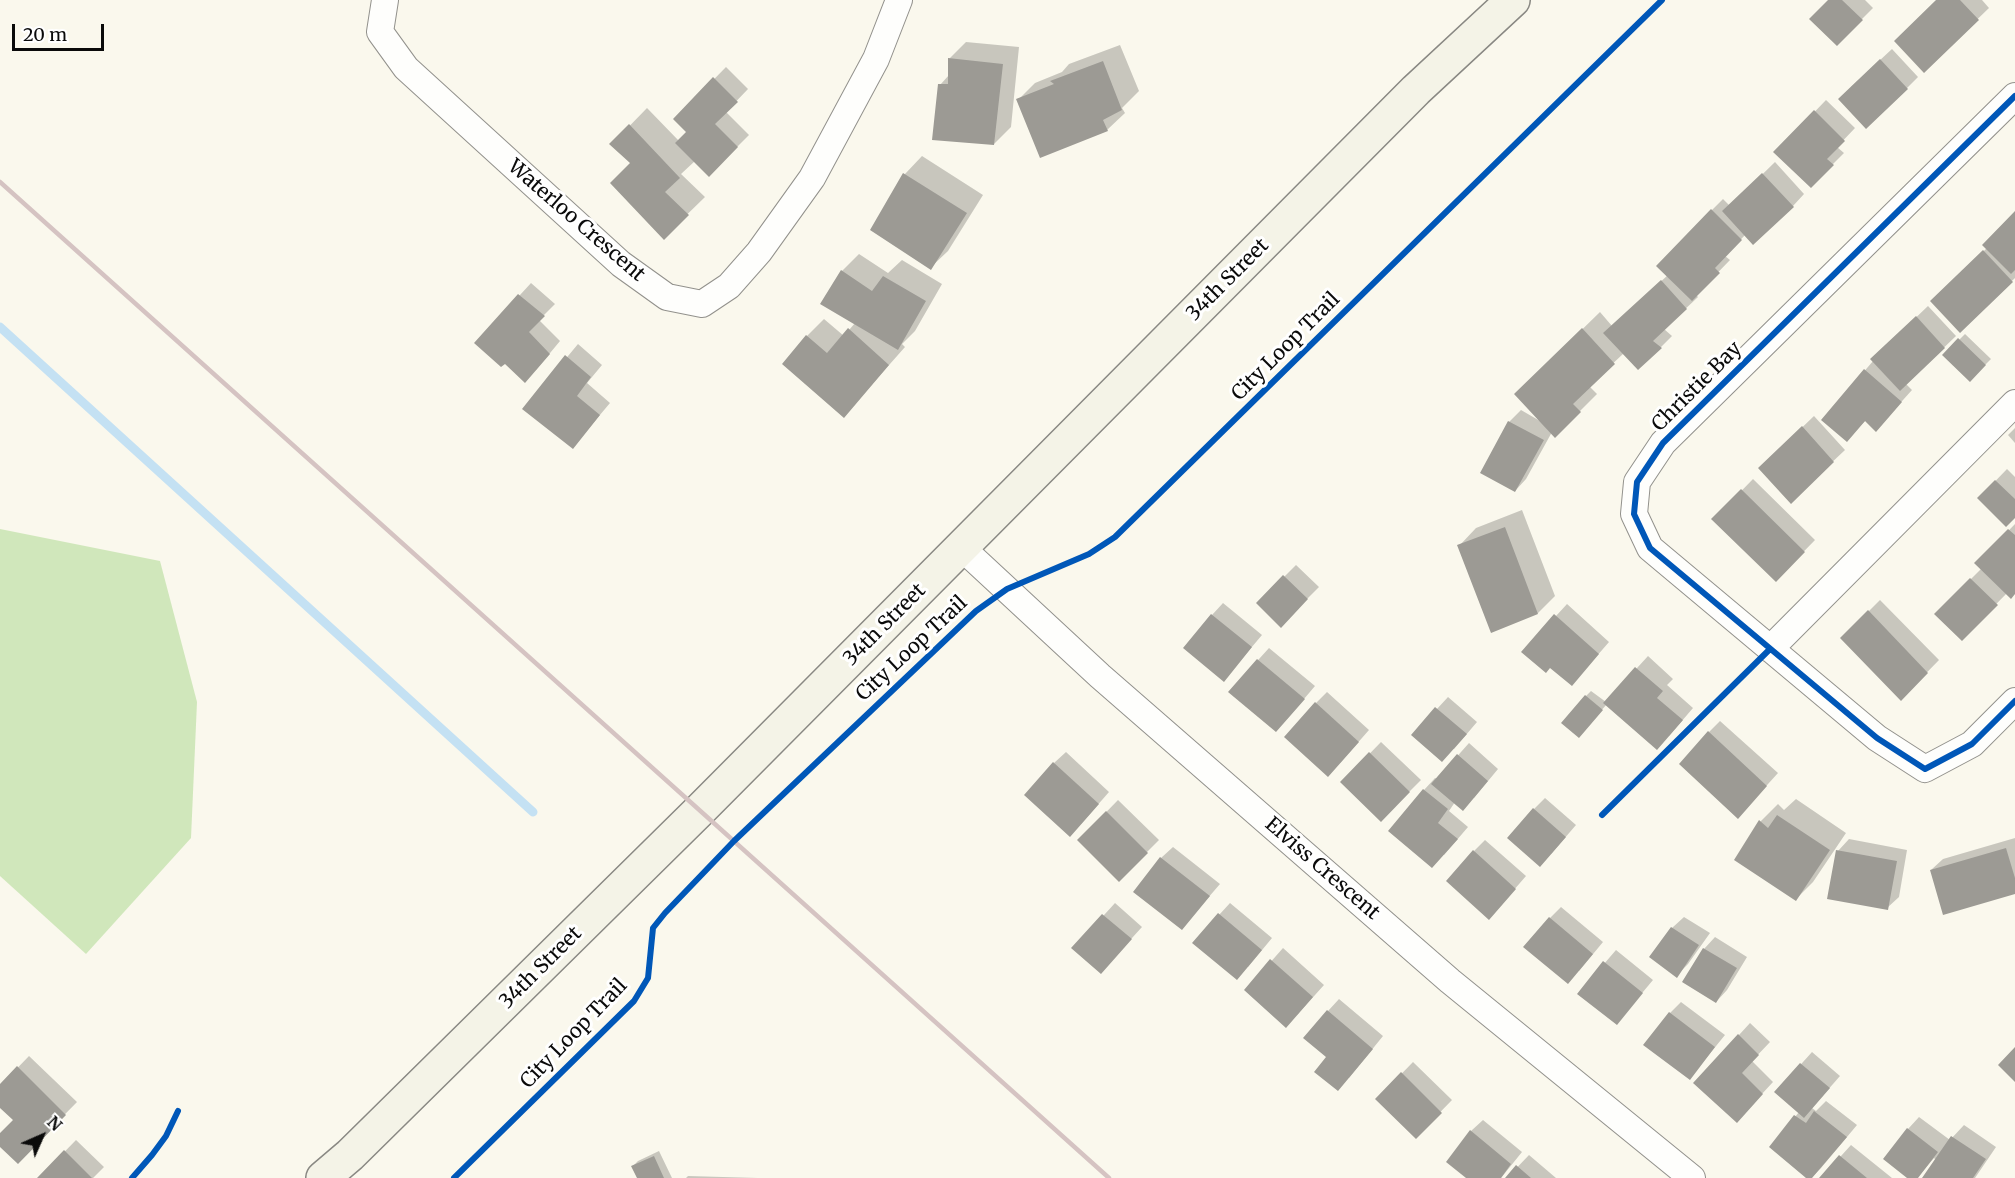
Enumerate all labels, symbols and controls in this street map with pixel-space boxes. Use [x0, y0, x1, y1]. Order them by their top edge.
scale bar [15, 12, 106, 50]
text: 20 m [23, 23, 67, 46]
street label: Waterloo Crescent [503, 155, 649, 287]
street label: 34th Street [1182, 234, 1274, 326]
street label: City Loop Trail [1227, 288, 1345, 406]
street label: Christie Bay [1647, 337, 1747, 437]
street label: 34th Street [839, 579, 931, 671]
street label: City Loop Trail [852, 591, 972, 707]
street label: Elviss Crescent [1260, 813, 1384, 925]
street label: 34th Street [495, 922, 587, 1014]
street label: City Loop Trail [516, 974, 632, 1094]
north arrow [12, 1106, 72, 1166]
text: N [43, 1112, 66, 1135]

